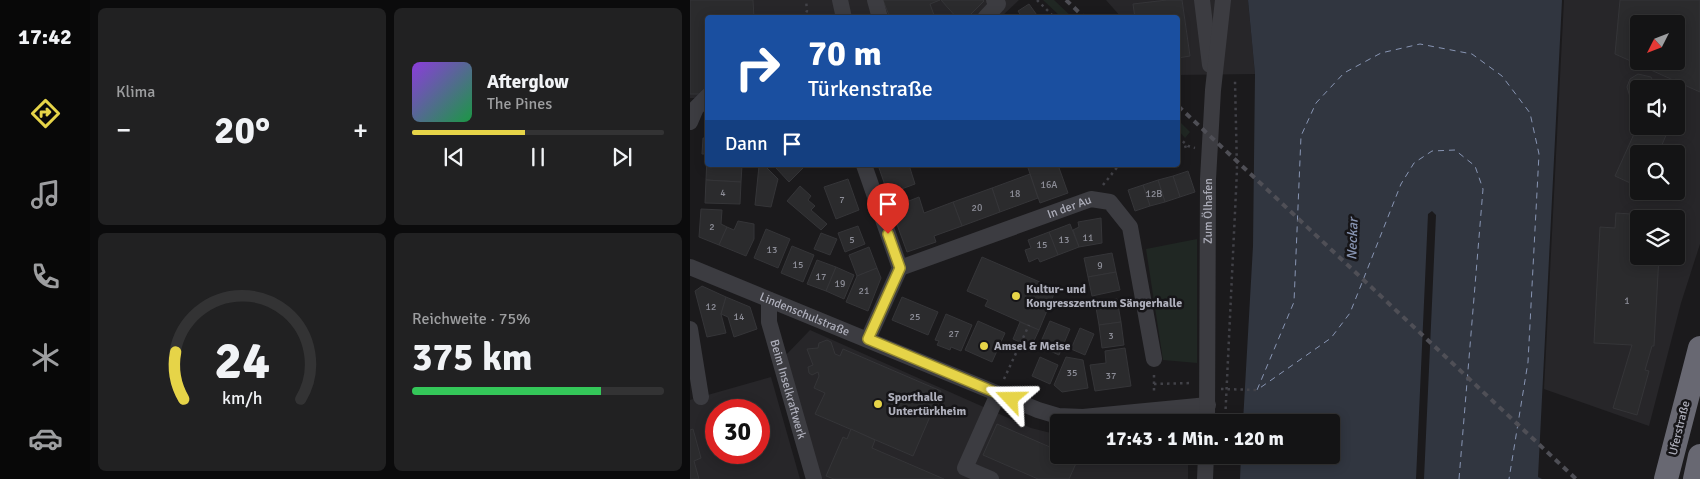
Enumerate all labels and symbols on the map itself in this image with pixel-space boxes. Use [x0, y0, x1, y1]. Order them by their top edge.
north arrow [1630, 15, 1685, 70]
street label: Zum Ölhafen [1201, 178, 1216, 244]
house number: 16A [1041, 179, 1057, 191]
pin [867, 183, 909, 234]
house number: 4 [720, 187, 726, 199]
house number: 18 [1010, 188, 1020, 200]
house number: 12B [1146, 188, 1162, 200]
street label: In der Au [1045, 192, 1094, 222]
house number: 7 [839, 194, 845, 206]
house number: 20 [972, 202, 982, 214]
water label: Neckar [1343, 216, 1362, 261]
house number: 2 [709, 221, 715, 233]
house number: 11 [1083, 232, 1093, 244]
house number: 5 [849, 234, 855, 246]
house number: 13 [1059, 234, 1069, 246]
house number: 15 [1037, 239, 1047, 251]
house number: 13 [767, 244, 777, 256]
house number: 15 [793, 259, 803, 271]
house number: 9 [1097, 260, 1103, 272]
house number: 17 [816, 271, 826, 283]
house number: 19 [835, 278, 845, 290]
place label: Kultur- und Kongresszentrum Sängerhalle [1026, 282, 1182, 311]
house number: 21 [859, 285, 869, 297]
street label: Lindenschulstraße [757, 289, 852, 340]
marker: Kultur- und Kongresszentrum Sängerhalle [1010, 290, 1022, 302]
house number: 1 [1624, 295, 1630, 307]
house number: 12 [706, 301, 716, 313]
house number: 14 [734, 311, 745, 323]
house number: 25 [910, 311, 920, 323]
house number: 27 [949, 328, 959, 340]
house number: 3 [1108, 330, 1114, 342]
street label: Beim Inselkraftwerk [766, 338, 809, 441]
place label: Amsel & Meise [994, 339, 1070, 354]
marker: Amsel & Meise [978, 340, 990, 352]
house number: 35 [1067, 367, 1077, 379]
house number: 37 [1106, 370, 1116, 382]
position arrow [984, 372, 1036, 424]
place label: Sporthalle Untertürkheim [888, 390, 966, 419]
marker: Sporthalle Untertürkheim [872, 398, 884, 410]
speed limit sign: 30 [705, 399, 770, 464]
street label: Uferstraße [1665, 399, 1694, 457]

